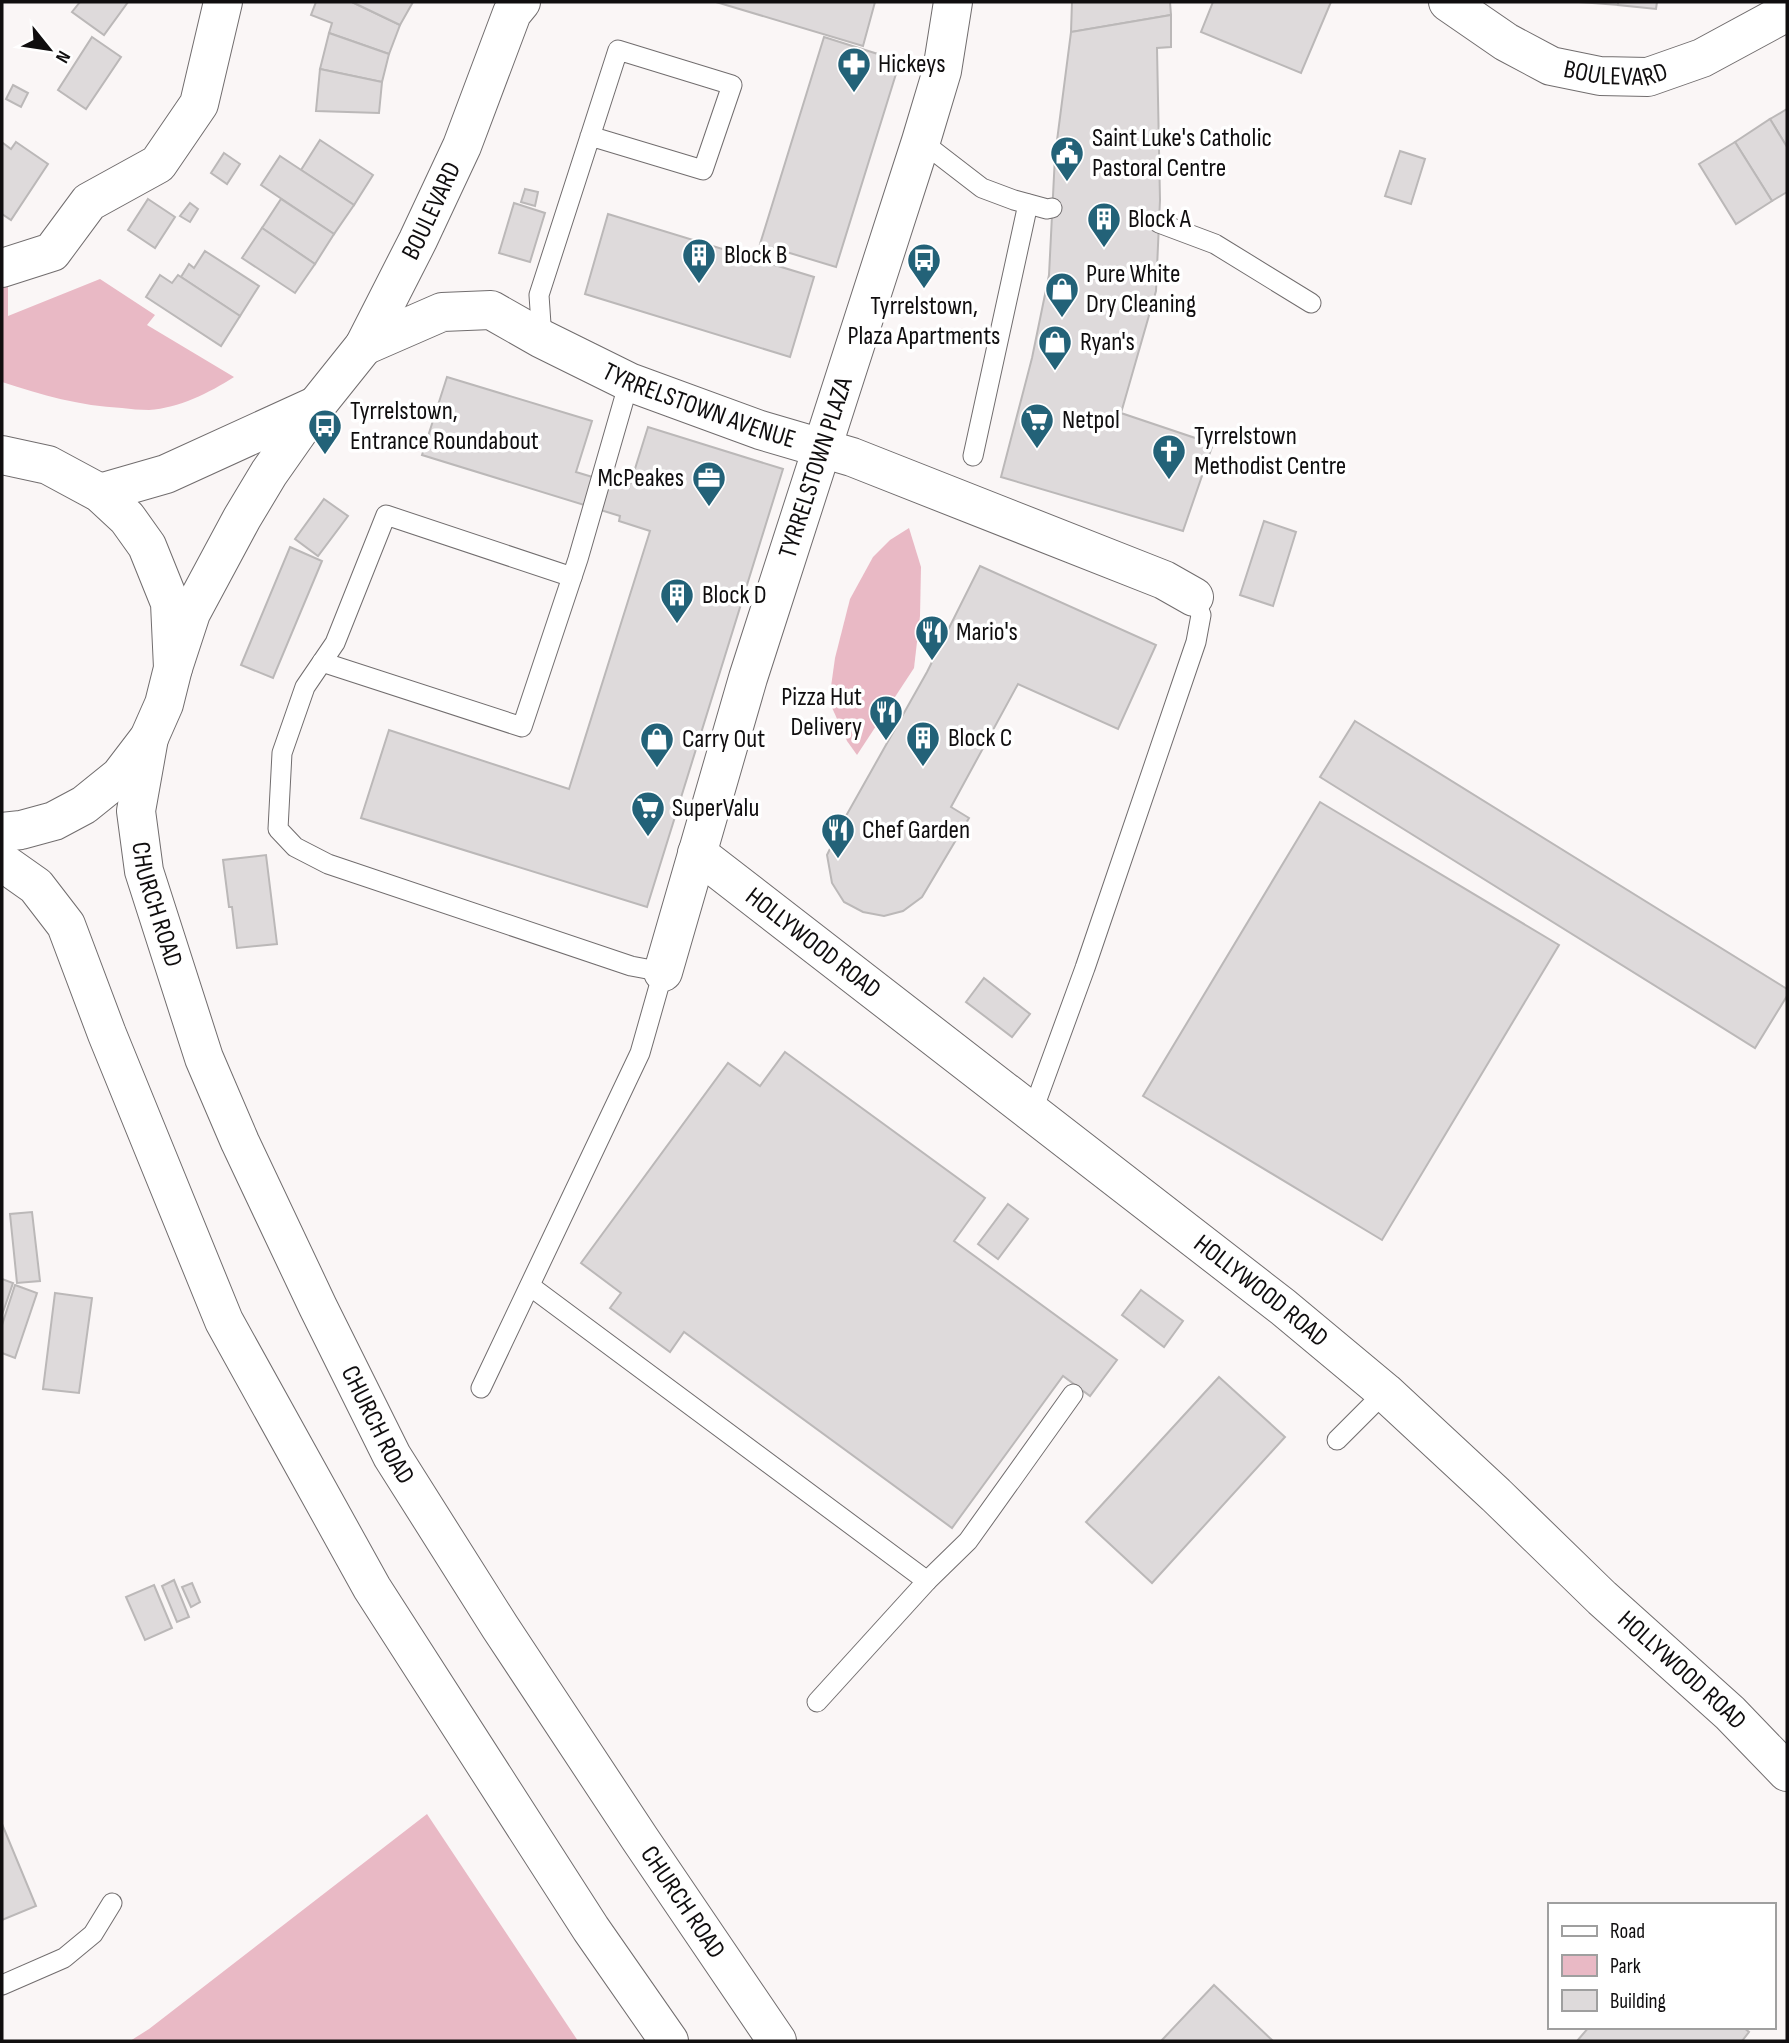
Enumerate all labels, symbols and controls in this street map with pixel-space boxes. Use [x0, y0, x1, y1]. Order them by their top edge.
north arrow [14, 14, 84, 84]
pharmacy icon: Hickeys [835, 45, 873, 94]
text: N [50, 47, 75, 67]
place label: Hickeys [878, 49, 946, 80]
street label: BOULEVARD [1561, 53, 1672, 93]
place label: Saint Luke's Catholic Pastoral Centre [1092, 123, 1272, 184]
public building icon: Saint Luke's Catholic Pastoral Centre [1048, 134, 1086, 183]
street label: BOULEVARD [395, 157, 468, 265]
building icon: Block A [1085, 200, 1123, 249]
place label: Block A [1128, 204, 1192, 235]
building icon: Block B [680, 236, 718, 285]
place label: Block B [724, 240, 787, 271]
bus stop icon: Tyrrelstown, Plaza Apartments [905, 241, 943, 290]
place label: Pure White Dry Cleaning [1086, 259, 1196, 320]
shop icon: Pure White Dry Cleaning [1043, 270, 1081, 319]
place label: Tyrrelstown, Plaza Apartments [848, 291, 1000, 352]
shop icon: Ryan's [1036, 323, 1074, 372]
place label: Ryan's [1080, 327, 1135, 358]
street label: TYRRELSTOWN AVENUE [597, 356, 799, 455]
street label: TYRRELSTOWN PLAZA [772, 373, 860, 562]
place label: Tyrrelstown, Entrance Roundabout [350, 396, 539, 457]
supermarket icon: Netpol [1018, 401, 1056, 450]
place label: Netpol [1062, 405, 1120, 436]
bus stop icon: Tyrrelstown, Entrance Roundabout [306, 407, 344, 456]
place label: Tyrrelstown Methodist Centre [1194, 421, 1346, 482]
church icon: Tyrrelstown Methodist Centre [1150, 432, 1188, 481]
office icon: McPeakes [690, 459, 728, 508]
place label: McPeakes [597, 463, 684, 494]
building icon: Block D [658, 576, 696, 625]
place label: Block D [702, 580, 766, 611]
restaurant icon: Mario's [913, 613, 951, 662]
place label: Mario's [956, 617, 1018, 648]
place label: Pizza Hut Delivery [781, 682, 862, 743]
restaurant icon: Pizza Hut Delivery [867, 693, 905, 742]
building icon: Block C [904, 719, 942, 768]
shop icon: Carry Out [638, 720, 676, 769]
place label: Block C [948, 723, 1012, 754]
place label: Carry Out [682, 724, 765, 755]
supermarket icon: SuperValu [629, 789, 667, 838]
place label: SuperValu [672, 793, 759, 824]
restaurant icon: Chef Garden [819, 811, 857, 860]
place label: Chef Garden [862, 815, 970, 846]
street label: CHURCH ROAD [125, 840, 189, 971]
street label: HOLLYWOOD ROAD [739, 881, 887, 1005]
street label: HOLLYWOOD ROAD [1188, 1228, 1334, 1353]
street label: CHURCH ROAD [334, 1361, 421, 1490]
street label: HOLLYWOOD ROAD [1611, 1604, 1753, 1736]
street label: CHURCH ROAD [634, 1840, 732, 1964]
legend [1548, 1903, 1775, 2029]
text: Road [1610, 1919, 1645, 1944]
text: Park [1610, 1954, 1641, 1979]
text: Building [1610, 1989, 1666, 2014]

